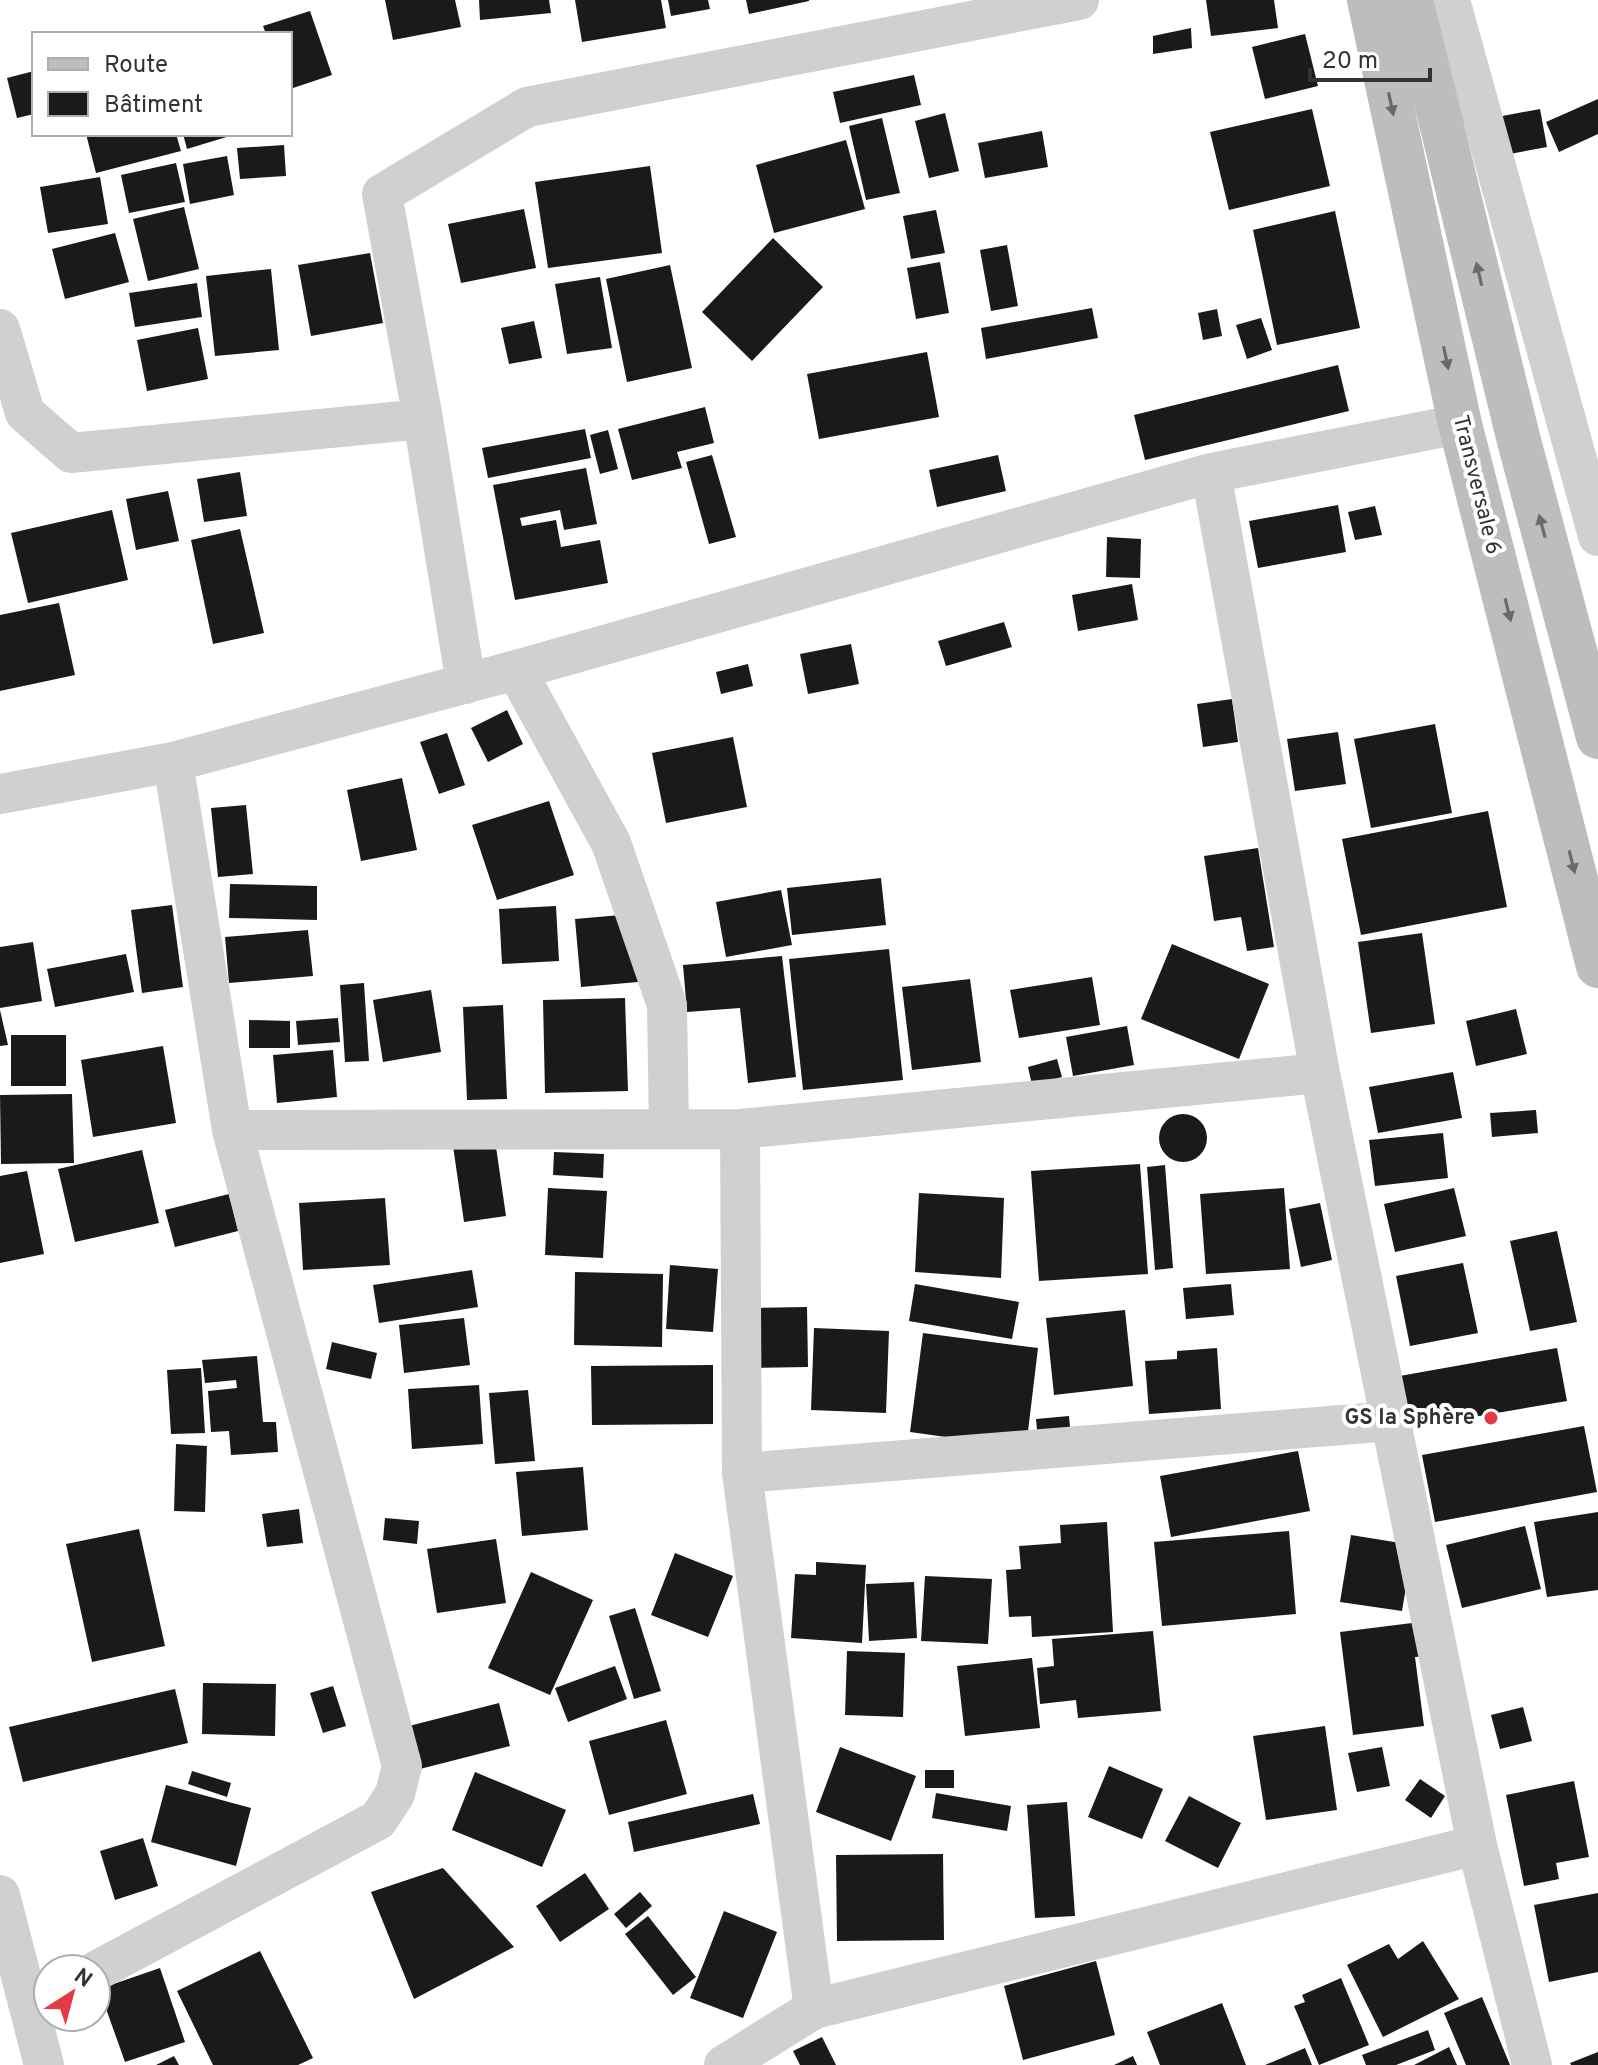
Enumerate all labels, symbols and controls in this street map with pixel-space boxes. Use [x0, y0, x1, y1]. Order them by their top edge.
legend [32, 32, 292, 136]
scale bar [1310, 32, 1430, 82]
text: 20 m [1322, 47, 1378, 77]
text: Route [104, 51, 168, 81]
text: Bâtiment [104, 91, 203, 121]
one-way arrow [1385, 91, 1398, 116]
one-way arrow [1473, 261, 1485, 286]
one-way arrow [1440, 346, 1452, 371]
street label: Transversale 6 [1446, 413, 1506, 557]
one-way arrow [1535, 514, 1548, 538]
one-way arrow [1502, 598, 1515, 623]
one-way arrow [1567, 850, 1579, 875]
place label: GS la Sphère [1344, 1405, 1475, 1432]
marker: GS la Sphère [1482, 1409, 1500, 1427]
north arrow [32, 1953, 112, 2033]
text: N [68, 1963, 97, 1994]

